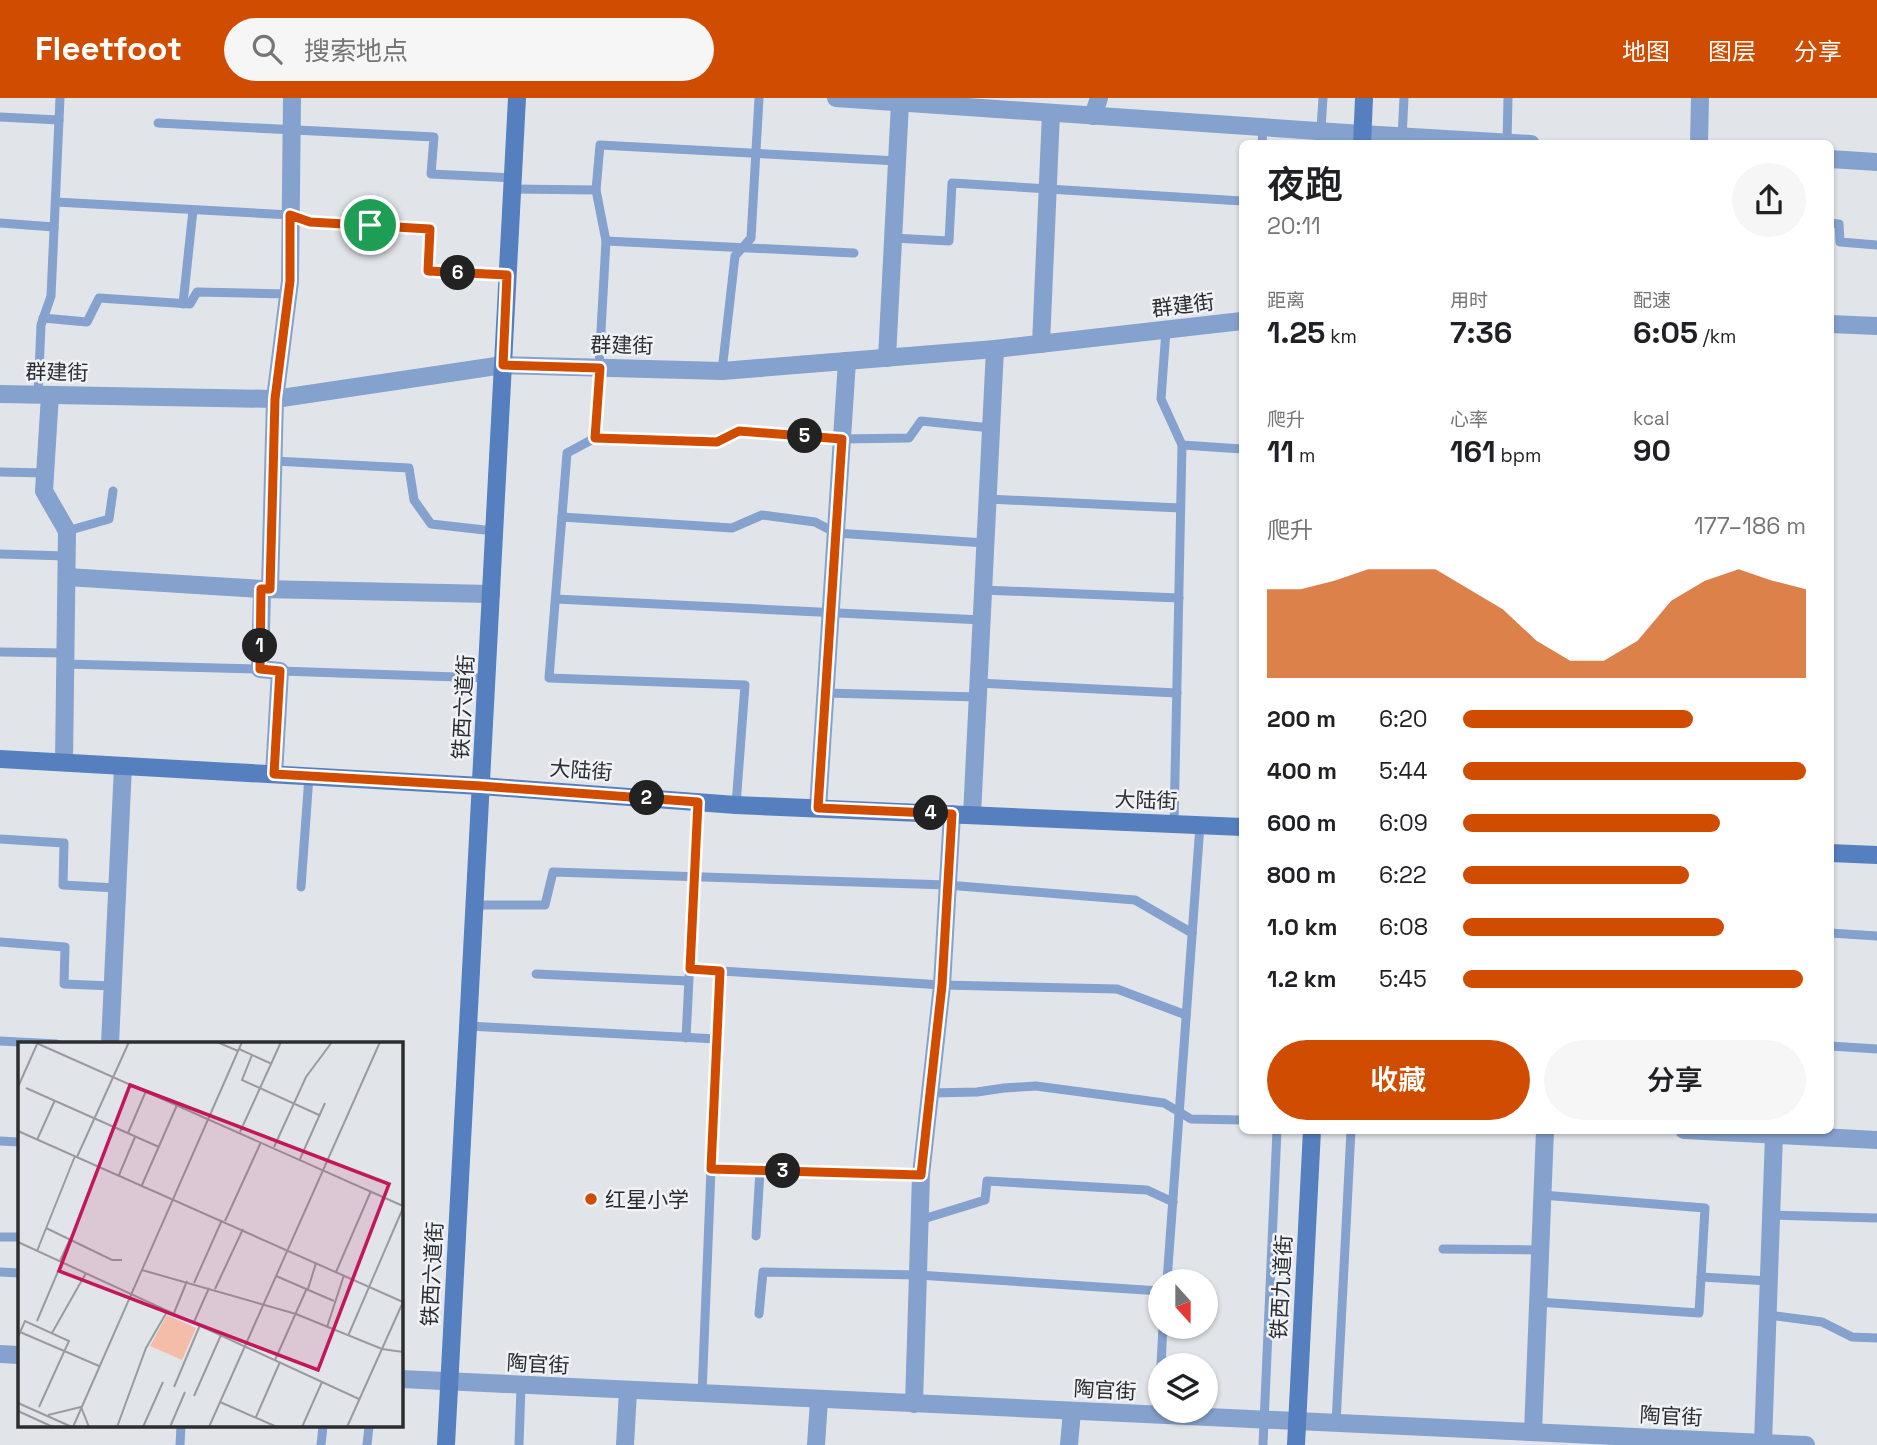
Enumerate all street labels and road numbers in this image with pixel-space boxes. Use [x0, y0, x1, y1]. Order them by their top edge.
street label: 群建街 [1150, 288, 1216, 322]
street label: 群建街 [590, 331, 654, 359]
street label: 群建街 [25, 358, 89, 386]
street label: 铁西六道街 [447, 654, 479, 760]
street label: 大陆街 [549, 754, 613, 786]
street label: 大陆街 [1114, 785, 1178, 815]
street label: 铁西六道街 [416, 1221, 448, 1327]
street label: 铁西九道街 [1265, 1234, 1297, 1340]
street label: 陶官街 [506, 1349, 570, 1379]
street label: 陶官街 [1073, 1375, 1137, 1405]
street label: 陶官街 [1639, 1401, 1703, 1431]

